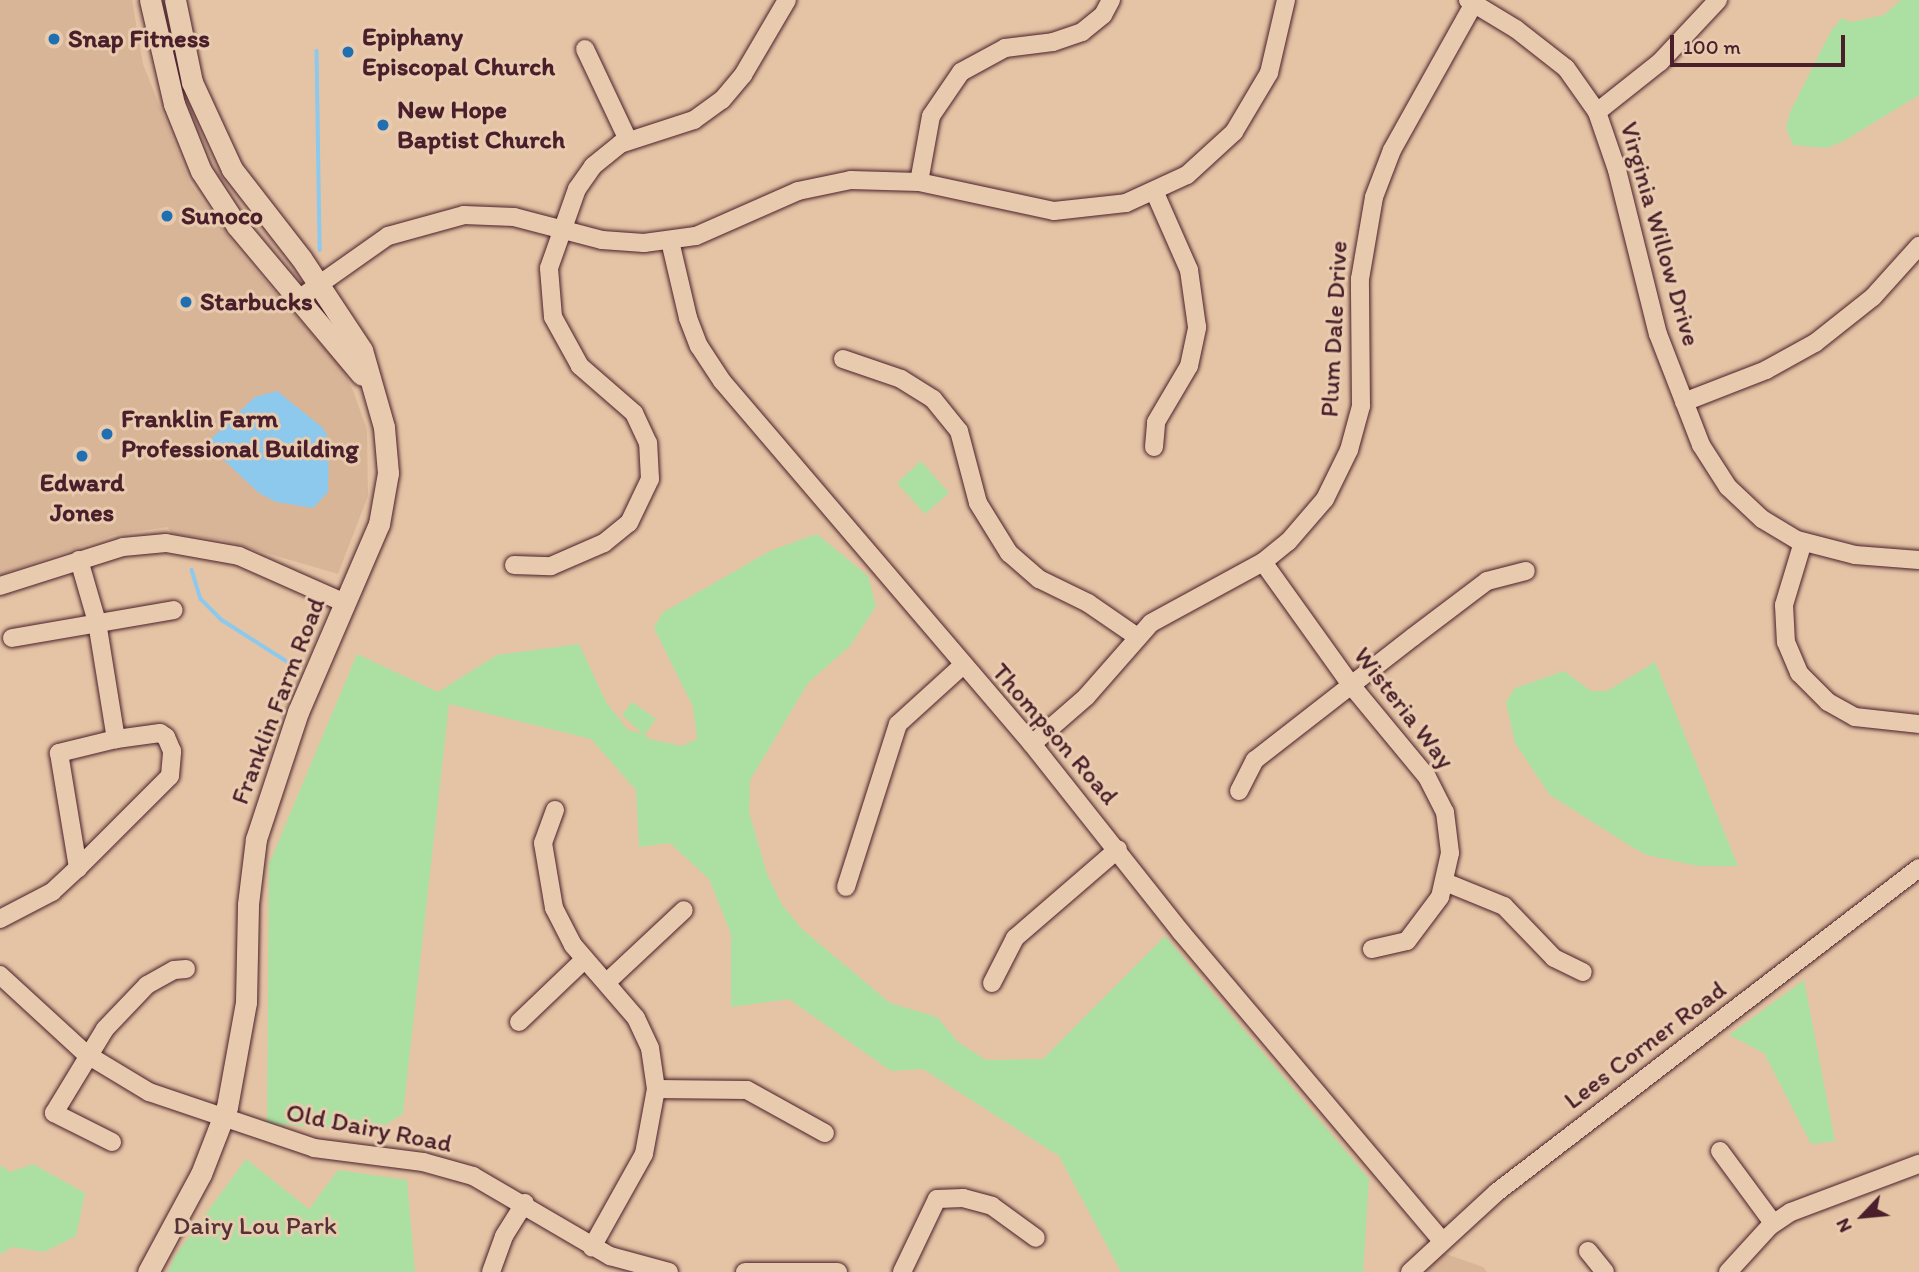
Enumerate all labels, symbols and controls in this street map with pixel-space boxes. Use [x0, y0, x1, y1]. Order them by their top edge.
place label: Epiphany Episcopal Church [362, 21, 555, 82]
scale bar [1674, 21, 1849, 65]
place label: Snap Fitness [68, 23, 209, 55]
marker: Snap Fitness [46, 31, 62, 47]
text: 100 m [1683, 34, 1741, 59]
marker: Epiphany Episcopal Church [340, 44, 356, 60]
place label: New Hope Baptist Church [397, 94, 566, 156]
marker: New Hope Baptist Church [375, 117, 391, 133]
street label: Virginia Willow Drive [1613, 118, 1707, 350]
place label: Sunoco [181, 200, 263, 232]
marker: Sunoco [159, 208, 175, 224]
street label: Plum Dale Drive [1314, 239, 1354, 419]
place label: Starbucks [200, 286, 313, 318]
marker: Starbucks [178, 294, 194, 310]
place label: Franklin Farm Professional Building [121, 403, 358, 464]
marker: Franklin Farm Professional Building [99, 426, 115, 442]
marker: Edward Jones [74, 448, 90, 464]
place label: Edward Jones [40, 467, 124, 528]
street label: Franklin Farm Road [225, 594, 331, 808]
street label: Wisteria Way [1347, 641, 1461, 775]
street label: Thompson Road [985, 657, 1125, 811]
street label: Lees Corner Road [1558, 974, 1732, 1116]
street label: Old Dairy Road [284, 1097, 454, 1159]
north arrow [1828, 1181, 1898, 1251]
park label: Dairy Lou Park [173, 1210, 337, 1242]
text: N [1831, 1215, 1857, 1236]

